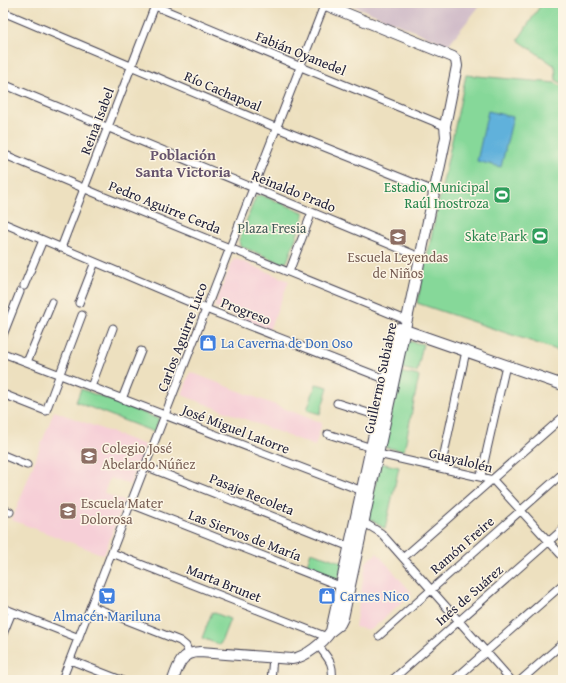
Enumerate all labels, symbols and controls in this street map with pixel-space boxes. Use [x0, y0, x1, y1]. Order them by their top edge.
street label: Fabián Oyanedel [253, 26, 349, 80]
street label: Río Cachapoal [181, 66, 265, 116]
street label: Reina Isabel [75, 85, 119, 157]
district label: Población Santa Victoria [135, 144, 231, 182]
street label: Reinaldo Prado [249, 165, 339, 217]
street label: Pedro Aguirre Cerda [106, 175, 224, 239]
place label: Estadio Municipal Raúl Inostroza [384, 177, 489, 213]
sports icon: Estadio Municipal Raúl Inostroza [492, 185, 512, 205]
park label: Plaza Fresia [238, 218, 307, 238]
place label: Skate Park [465, 226, 528, 246]
sports icon: Skate Park [530, 226, 550, 246]
school or university icon: Escuela Leyendas de Niños [388, 227, 408, 247]
place label: Escuela Leyendas de Niños [348, 247, 448, 283]
street label: Carlos Aguirre Luco [152, 280, 212, 394]
street label: Progreso [218, 292, 274, 330]
street label: Guillermo Subiabre [358, 320, 402, 435]
shop icon: La Caverna de Don Oso [198, 333, 218, 353]
place label: La Caverna de Don Oso [221, 333, 353, 353]
street label: José Miguel Latorre [177, 399, 293, 459]
place label: Colegio José Abelardo Núñez [102, 438, 195, 474]
street label: Guayalolén [427, 442, 495, 478]
school or university icon: Colegio José Abelardo Núñez [79, 446, 99, 466]
street label: Pasaje Recoleta [207, 468, 298, 520]
place label: Escuela Mater Dolorosa [81, 493, 163, 529]
school or university icon: Escuela Mater Dolorosa [58, 501, 78, 521]
street label: Las Siervos de María [186, 504, 305, 566]
street label: Ramón Freire [426, 511, 499, 579]
street label: Marta Brunet [184, 559, 264, 607]
street label: Inés de Suárez [431, 560, 507, 630]
supermarket icon: Almacén Mariluna [97, 586, 117, 606]
shop icon: Carnes Nico [317, 586, 337, 606]
place label: Carnes Nico [340, 586, 410, 606]
place label: Almacén Mariluna [53, 606, 161, 626]

